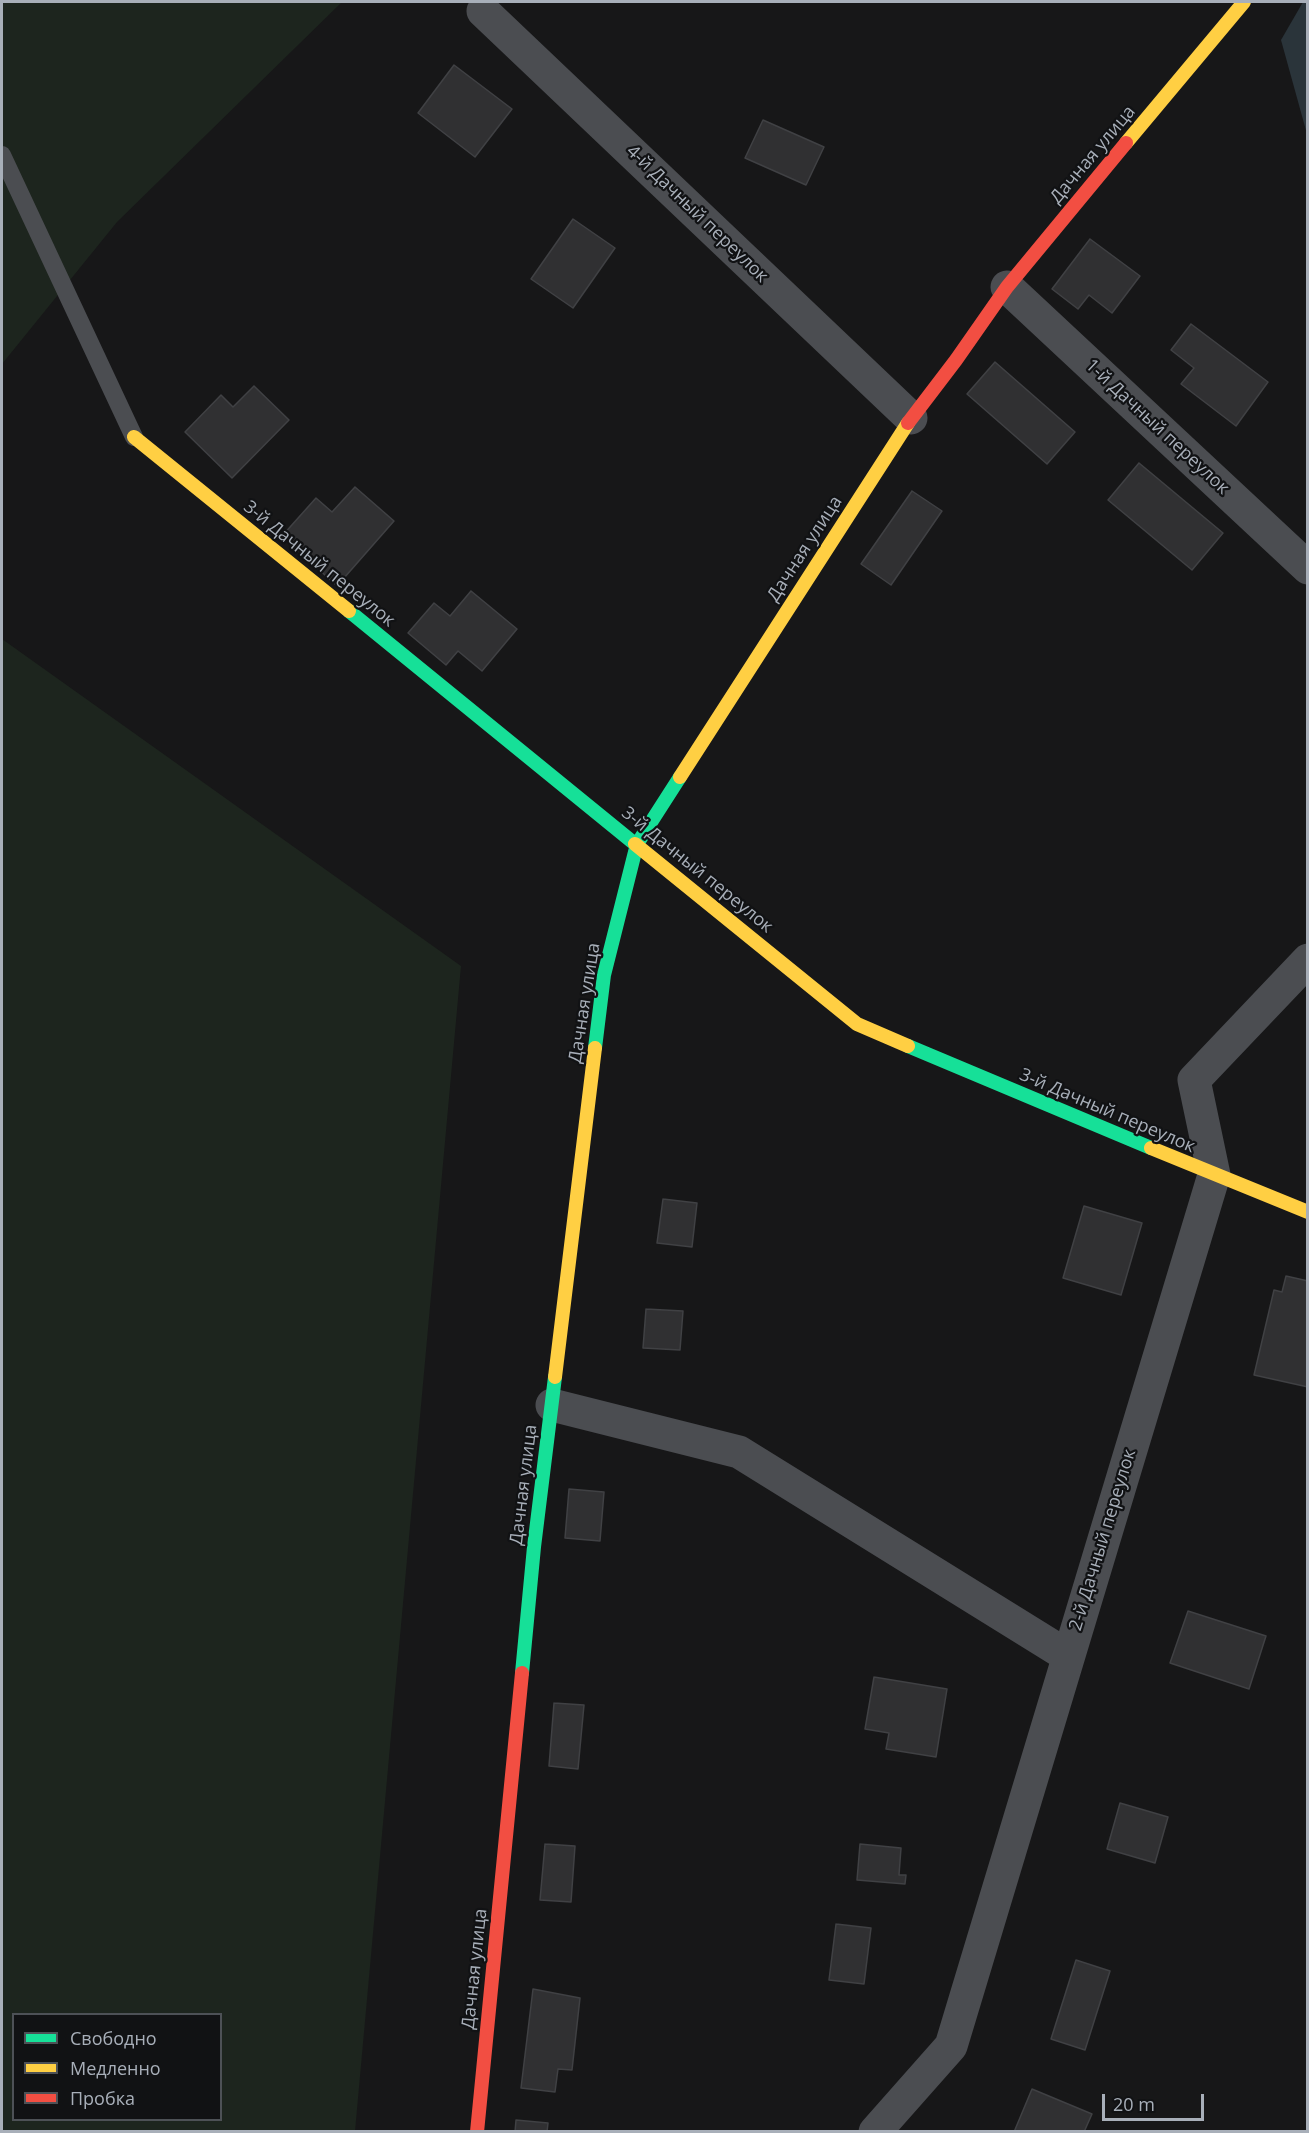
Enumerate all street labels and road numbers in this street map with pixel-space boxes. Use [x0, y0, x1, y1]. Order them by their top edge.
street label: Дачная улица [1046, 102, 1140, 208]
street label: 4-й Дачный переулок [622, 141, 772, 287]
street label: 1-й Дачный переулок [1081, 355, 1233, 499]
street label: Дачная улица [763, 492, 847, 606]
street label: 3-й Дачный переулок [239, 496, 399, 632]
street label: 3-й Дачный переулок [617, 802, 777, 938]
street label: Дачная улица [565, 941, 605, 1065]
street label: 3-й Дачный переулок [1016, 1064, 1198, 1158]
street label: Дачная улица [506, 1423, 542, 1547]
street label: 2-й Дачный переулок [1065, 1447, 1141, 1633]
street label: Дачная улица [458, 1908, 492, 2030]

